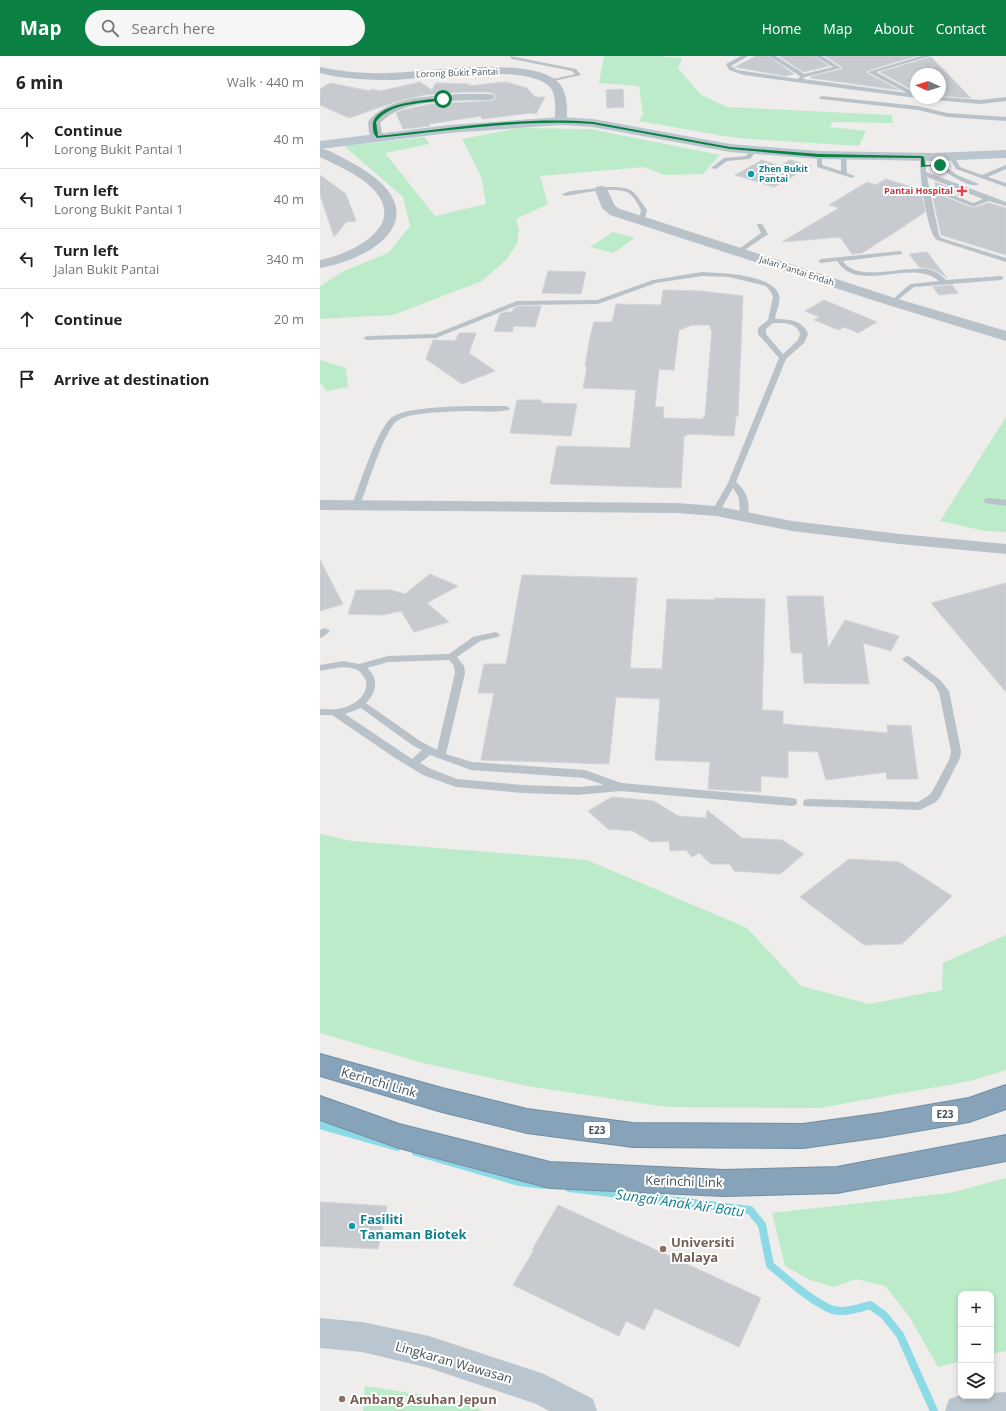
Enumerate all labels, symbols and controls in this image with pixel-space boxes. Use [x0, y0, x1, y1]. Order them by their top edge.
search box [85, 10, 365, 46]
text: Map [20, 15, 61, 41]
icon: search [99, 17, 121, 39]
text: Search here [131, 18, 215, 38]
text: Home [762, 19, 801, 38]
text: Map [823, 19, 852, 38]
text: About [874, 19, 914, 38]
text: Contact [936, 19, 986, 38]
street label: Lorong Bukit Pantai [416, 65, 498, 80]
north arrow [910, 68, 946, 104]
text: 6 min [16, 71, 63, 94]
text: Walk · 440 m [227, 73, 304, 91]
route start [434, 90, 452, 108]
text: Continue [54, 120, 122, 140]
icon: ahead [16, 128, 38, 150]
text: 40 m [274, 130, 304, 148]
text: Lorong Bukit Pantai 1 [54, 140, 184, 158]
route end [931, 156, 949, 174]
place label: Zhen Bukit Pantai [759, 162, 808, 185]
marker: Zhen Bukit Pantai [746, 169, 756, 179]
text: Turn left [54, 180, 119, 200]
place label: Pantai Hospital [884, 184, 953, 197]
marker: Pantai Hospital [956, 185, 968, 197]
icon: left [16, 188, 38, 210]
text: 40 m [274, 190, 304, 208]
text: Lorong Bukit Pantai 1 [54, 200, 184, 218]
text: Turn left [54, 240, 119, 260]
icon: left [16, 248, 38, 270]
text: 340 m [266, 250, 304, 268]
street label: Jalan Pantai Endah [757, 252, 836, 289]
text: Jalan Bukit Pantai [54, 260, 159, 278]
icon: ahead [16, 308, 38, 330]
text: Continue [54, 309, 122, 329]
text: 20 m [274, 310, 304, 328]
icon: arrive [16, 368, 38, 390]
text: Arrive at destination [54, 369, 209, 389]
street label: Kerinchi Link [339, 1063, 419, 1101]
road number: E23 [932, 1106, 958, 1122]
road number: E23 [584, 1122, 610, 1138]
street label: Kerinchi Link [645, 1171, 723, 1191]
water label: Sungai Anak Air Batu [615, 1184, 745, 1221]
place label: Fasiliti Tanaman Biotek [360, 1210, 467, 1243]
marker: Fasiliti Tanaman Biotek [347, 1221, 357, 1231]
place label: Universiti Malaya [671, 1233, 734, 1266]
marker: Universiti Malaya [658, 1244, 668, 1254]
map controls [958, 1291, 994, 1399]
button: + [958, 1291, 994, 1327]
button: − [958, 1327, 994, 1363]
street label: Lingkaran Wawasan [393, 1337, 515, 1387]
button: layers [958, 1363, 994, 1399]
place label: Ambang Asuhan Jepun [350, 1390, 497, 1408]
marker: Ambang Asuhan Jepun [337, 1394, 347, 1404]

